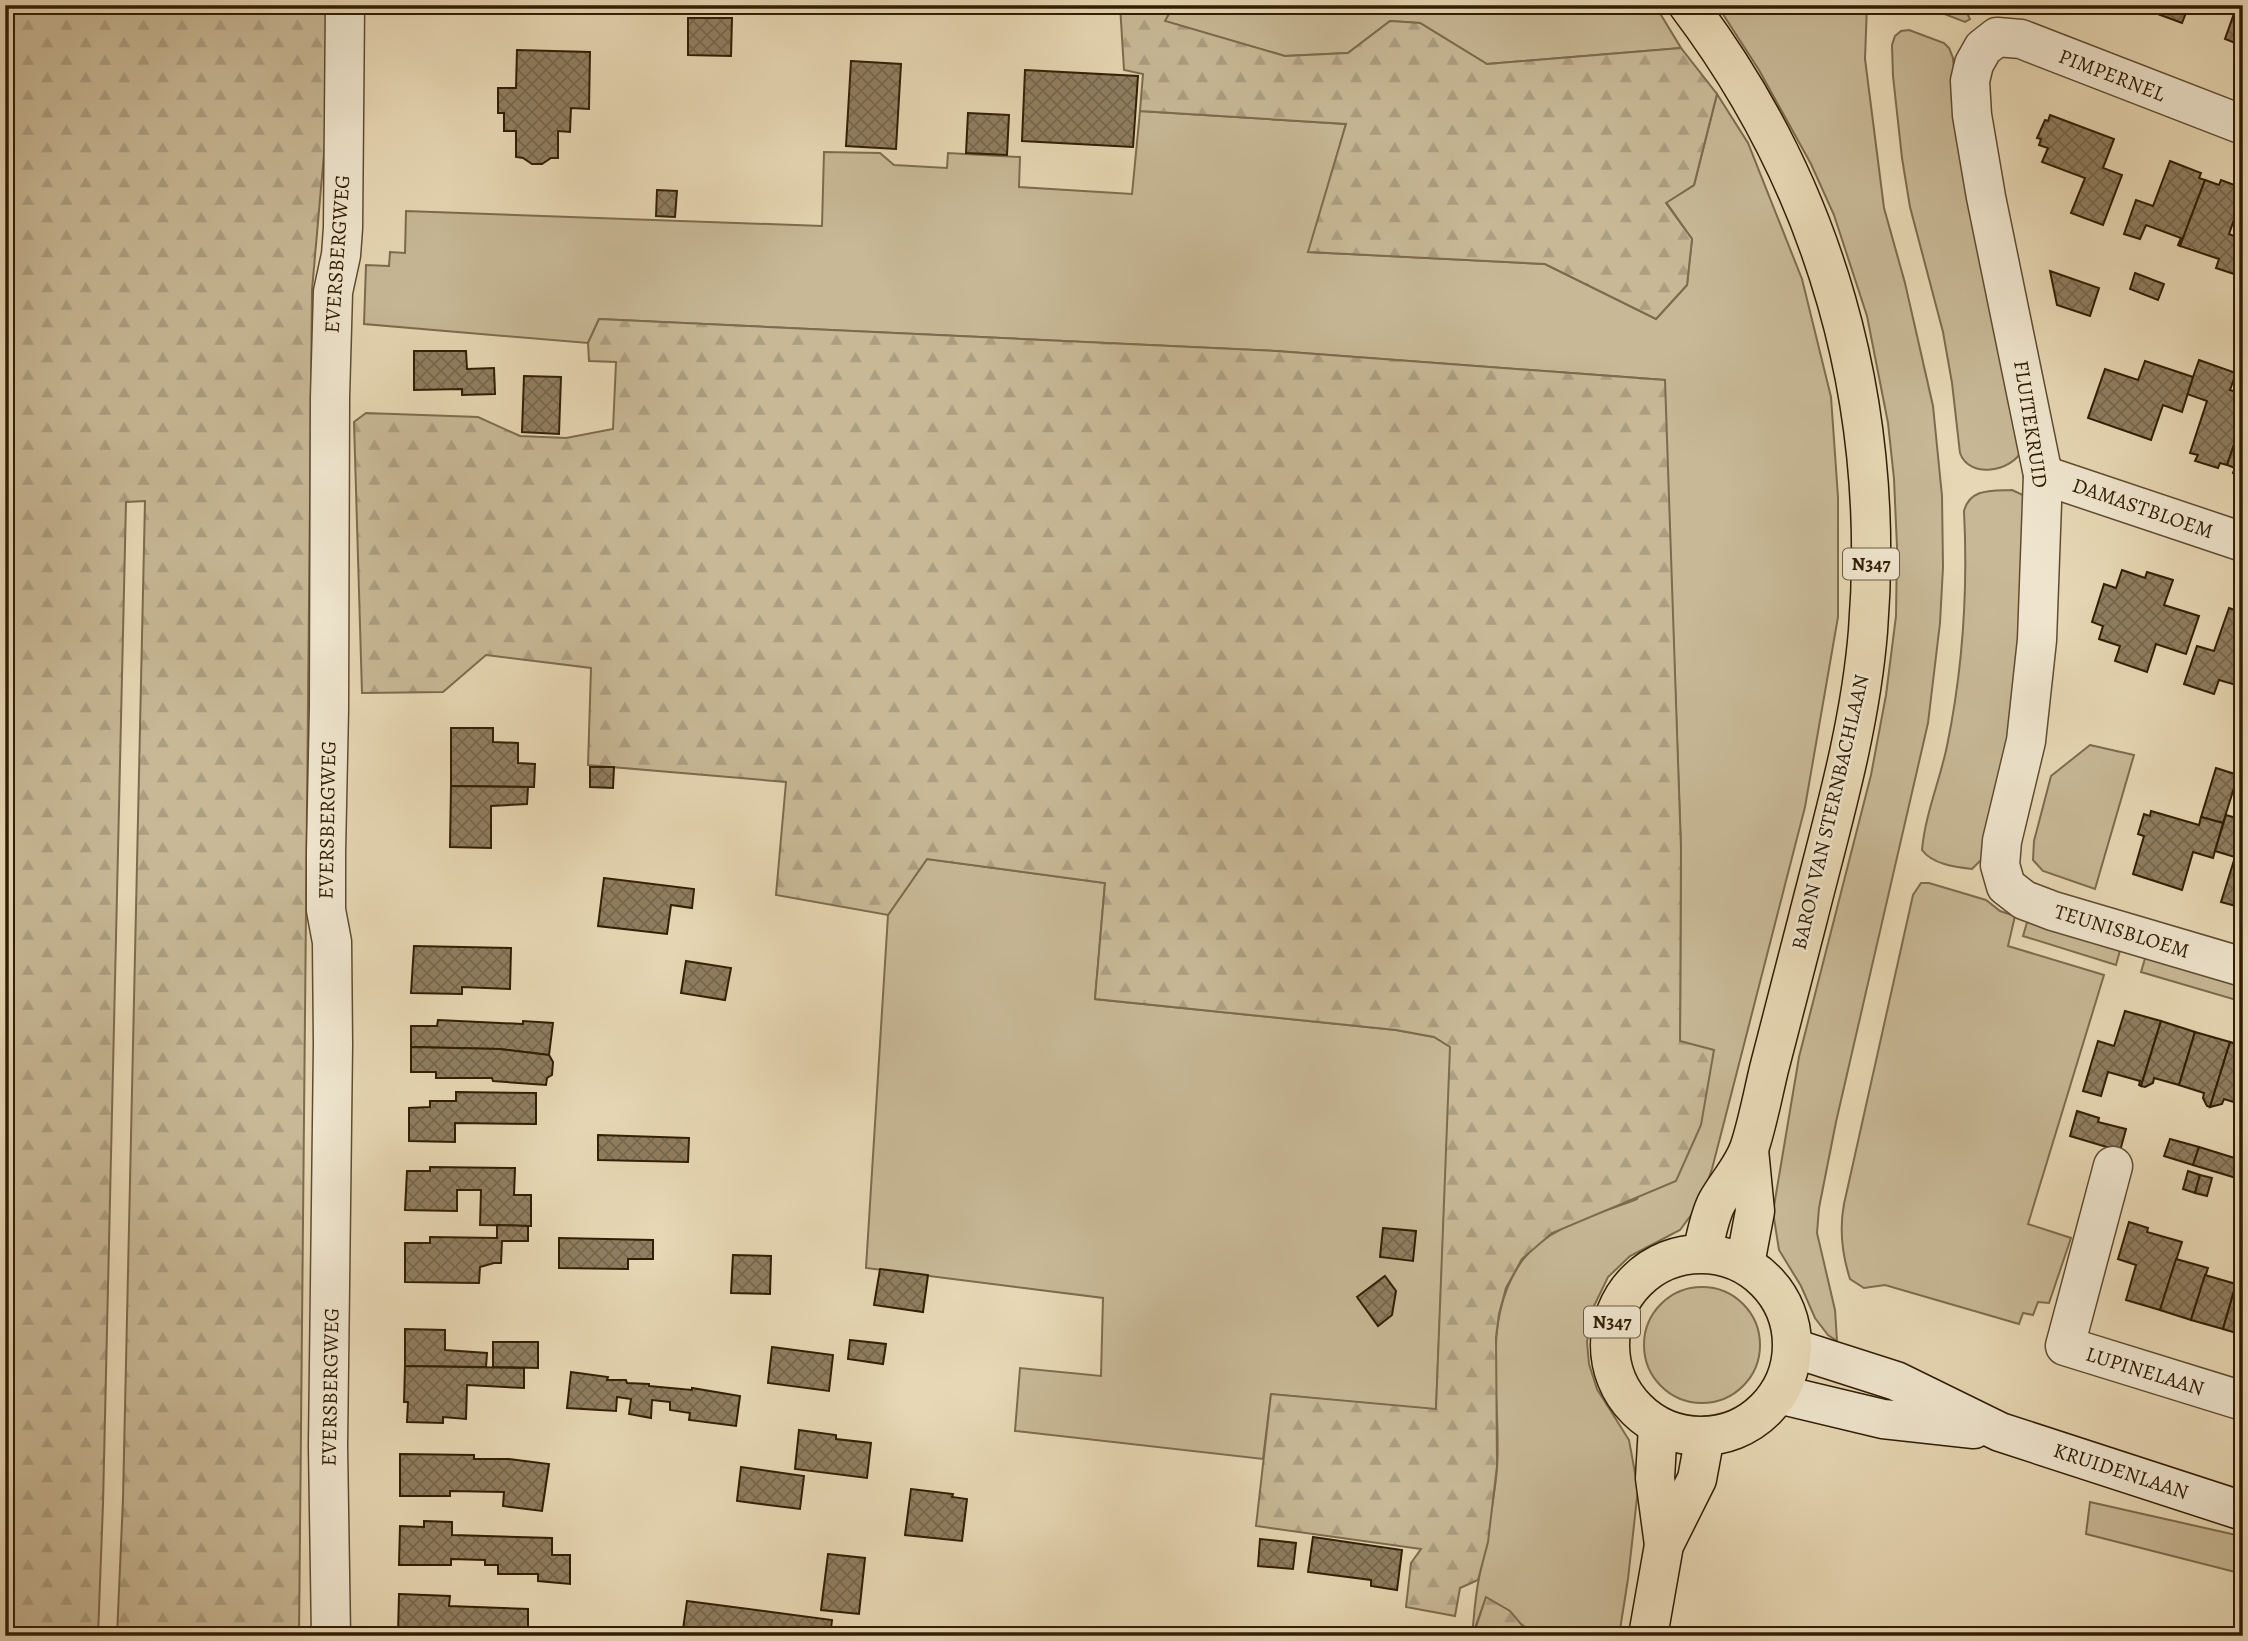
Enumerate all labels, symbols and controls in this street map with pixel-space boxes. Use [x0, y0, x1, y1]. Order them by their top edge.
street label: PIMPERNEL [2055, 42, 2170, 108]
street label: EVERSBERGWEG [317, 174, 357, 334]
street label: FLUITEKRUID [2007, 358, 2055, 490]
street label: DAMASTBLOEM [2069, 471, 2217, 545]
road number: N347 [1843, 548, 1899, 580]
street label: BARON VAN STERNBACHLAAN [1785, 671, 1875, 953]
street label: EVERSBERGWEG [312, 740, 342, 900]
street label: TEUNISBLOEM [2051, 897, 2193, 965]
road number: N347 [1584, 1306, 1640, 1338]
street label: EVERSBERGWEG [315, 1307, 345, 1467]
street label: LUPINELAAN [2082, 1340, 2208, 1402]
street label: KRUIDENLAAN [2050, 1436, 2192, 1506]

